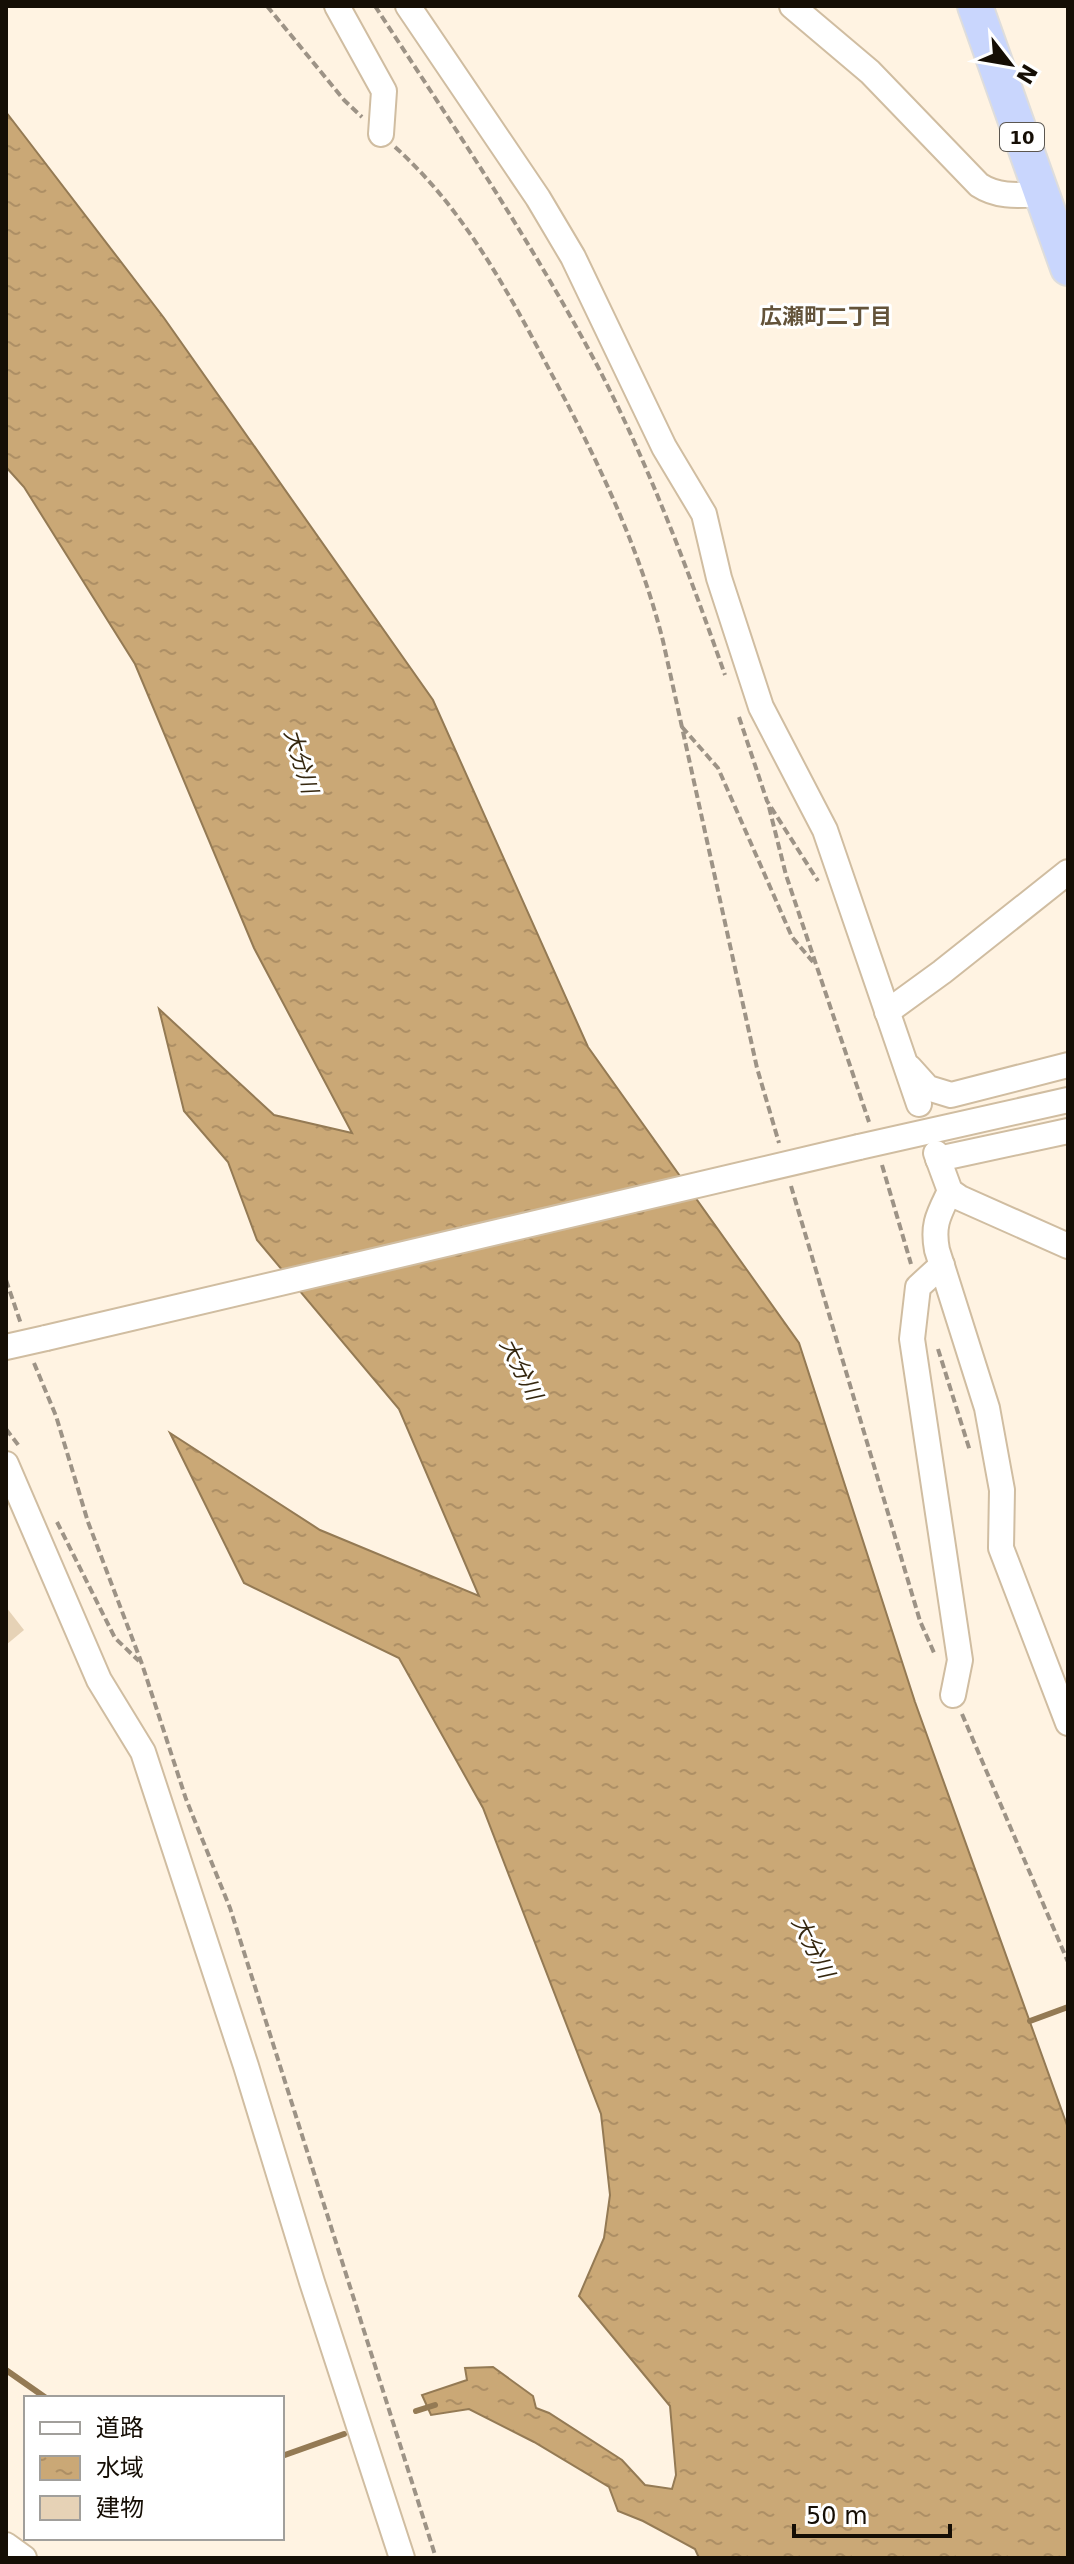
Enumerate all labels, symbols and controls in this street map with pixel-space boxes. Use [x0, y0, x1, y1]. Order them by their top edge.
north arrow [970, 24, 1050, 104]
text: N [1011, 60, 1042, 88]
road number: 10 [1000, 123, 1044, 151]
district label: 広瀬町二丁目 [760, 304, 892, 329]
water label: 大分川 [279, 726, 323, 798]
water label: 大分川 [495, 1334, 548, 1406]
water label: 大分川 [787, 1912, 840, 1984]
legend [24, 2396, 284, 2540]
text: 道路 [96, 2414, 144, 2442]
text: 水域 [96, 2454, 144, 2482]
scale bar [794, 2488, 950, 2538]
text: 建物 [96, 2494, 144, 2522]
text: 50 m [806, 2502, 868, 2530]

